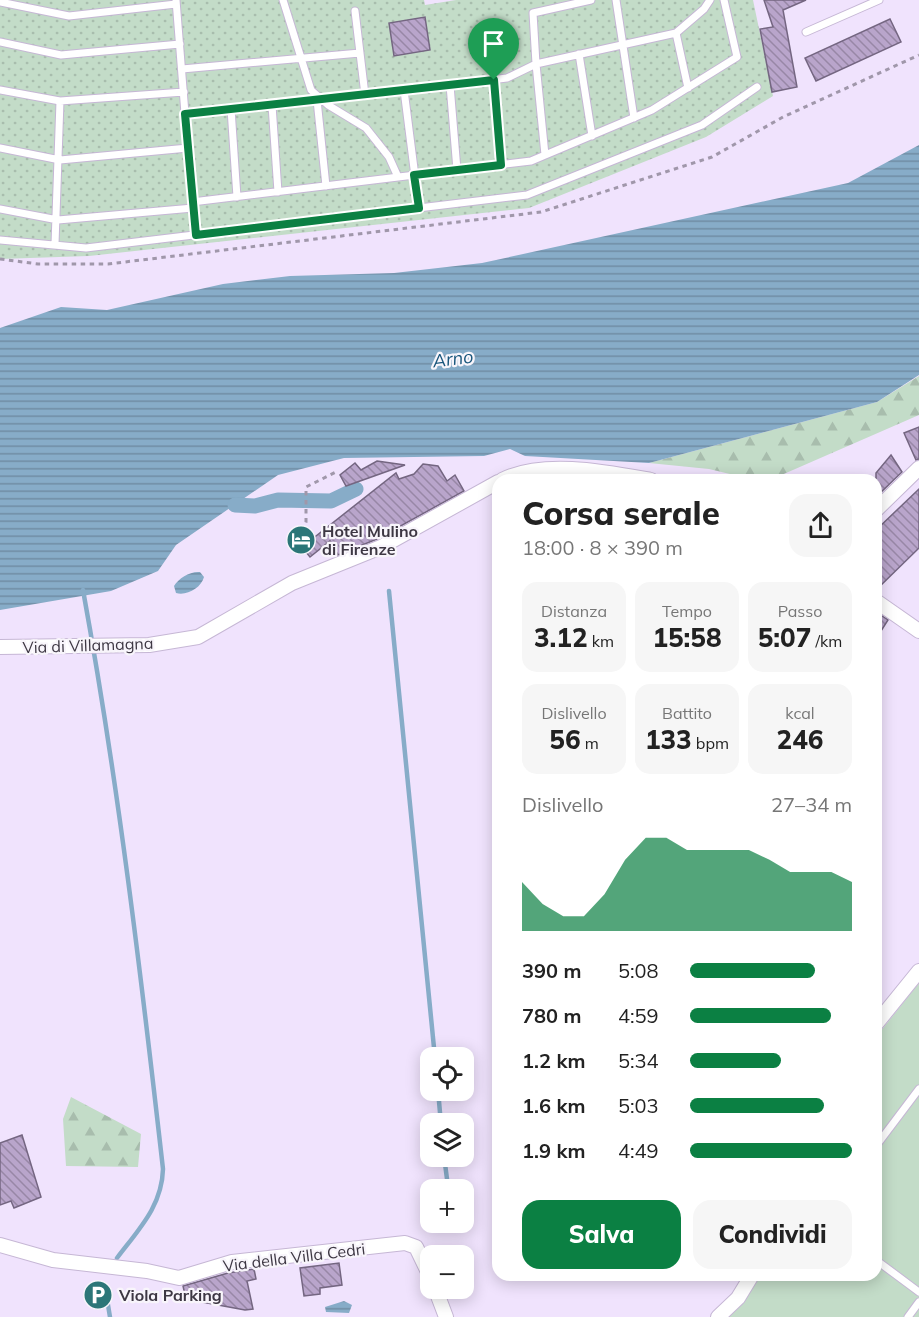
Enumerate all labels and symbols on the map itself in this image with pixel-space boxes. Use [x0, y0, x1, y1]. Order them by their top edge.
pin [468, 18, 519, 80]
water label: Arno [430, 345, 474, 373]
place label: Hotel Mulino di Firenze [322, 521, 418, 559]
hotel icon: Hotel Mulino di Firenze [285, 524, 317, 556]
street label: Via di Villamagna [22, 633, 154, 657]
street label: Via della Villa Cedri [222, 1238, 366, 1276]
parking icon: Viola Parking [82, 1279, 114, 1311]
place label: Viola Parking [118, 1285, 222, 1305]

